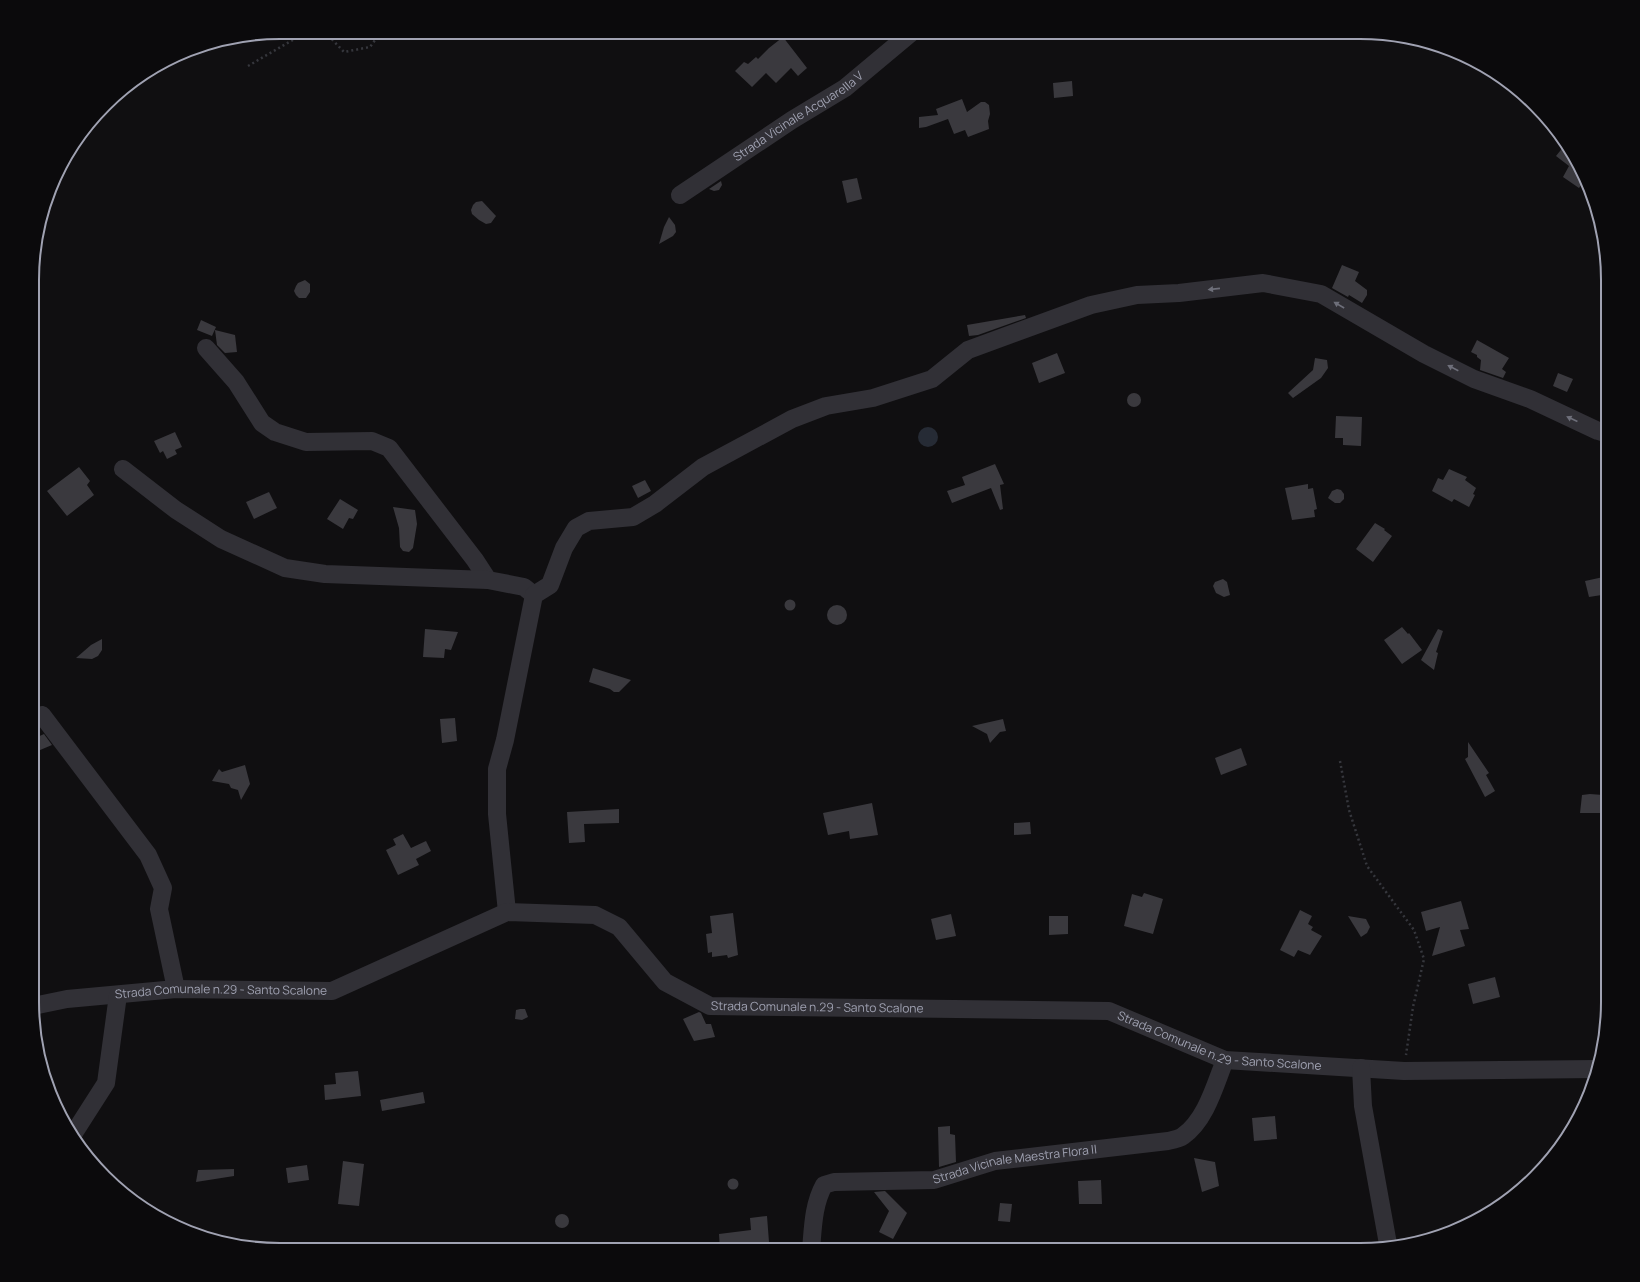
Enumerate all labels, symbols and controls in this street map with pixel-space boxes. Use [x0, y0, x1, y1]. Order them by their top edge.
street label: Strada Vicinale Acquarella V [730, 67, 867, 165]
one-way arrow [1208, 286, 1220, 293]
one-way arrow [1333, 301, 1345, 308]
one-way arrow [1447, 365, 1458, 372]
one-way arrow [1566, 416, 1578, 422]
street label: Strada Comunale n.29 - Santo Scalone [114, 980, 327, 1003]
street label: Strada Comunale n.29 - Santo Scalone [711, 997, 924, 1017]
street label: Strada Comunale n.29 - Santo Scalone [1115, 1007, 1322, 1074]
street label: Strada Vicinale Maestra Flora II [930, 1140, 1098, 1188]

